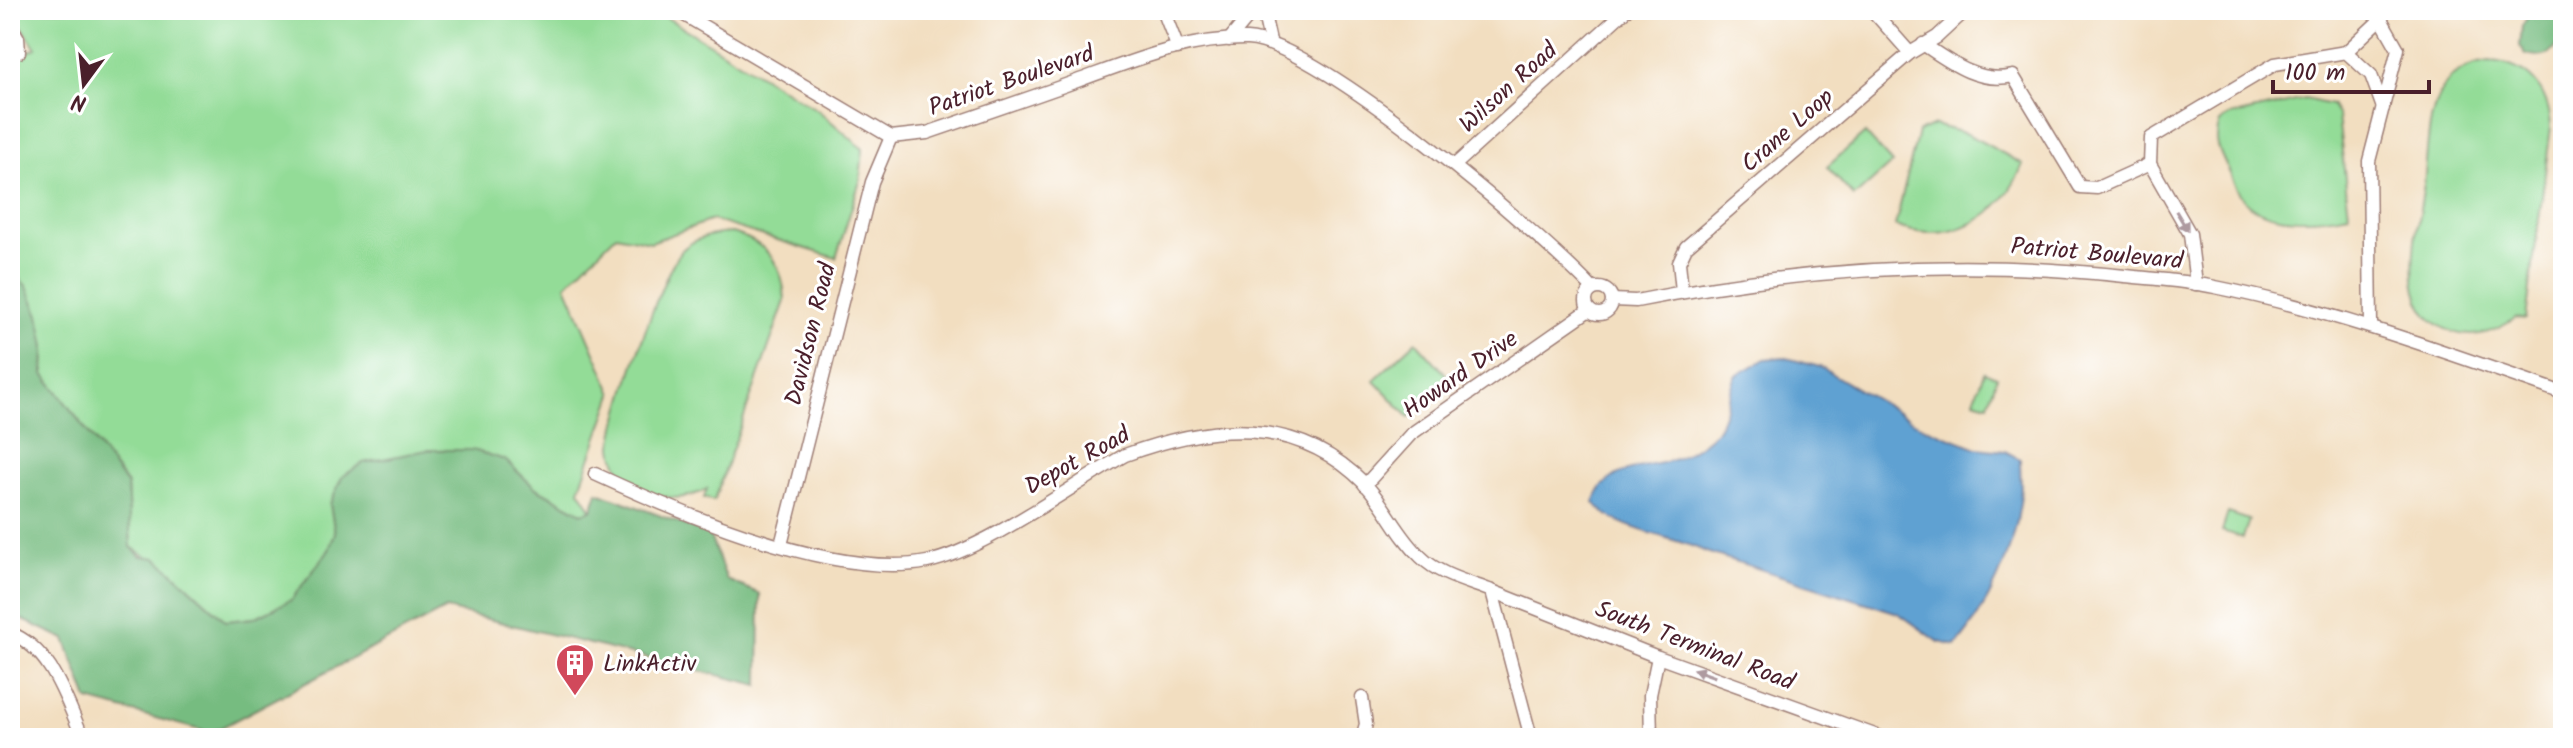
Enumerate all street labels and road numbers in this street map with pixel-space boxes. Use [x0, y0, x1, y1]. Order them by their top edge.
street label: Wilson Road [1451, 32, 1568, 143]
street label: Patriot Boulevard [923, 35, 1100, 128]
street label: Crane Loop [1733, 79, 1844, 183]
street label: Patriot Boulevard [2009, 228, 2186, 282]
street label: Davidson Road [775, 258, 848, 410]
street label: Howard Drive [1395, 321, 1527, 430]
street label: Depot Road [1018, 416, 1139, 506]
street label: South Terminal Road [1589, 590, 1801, 703]

